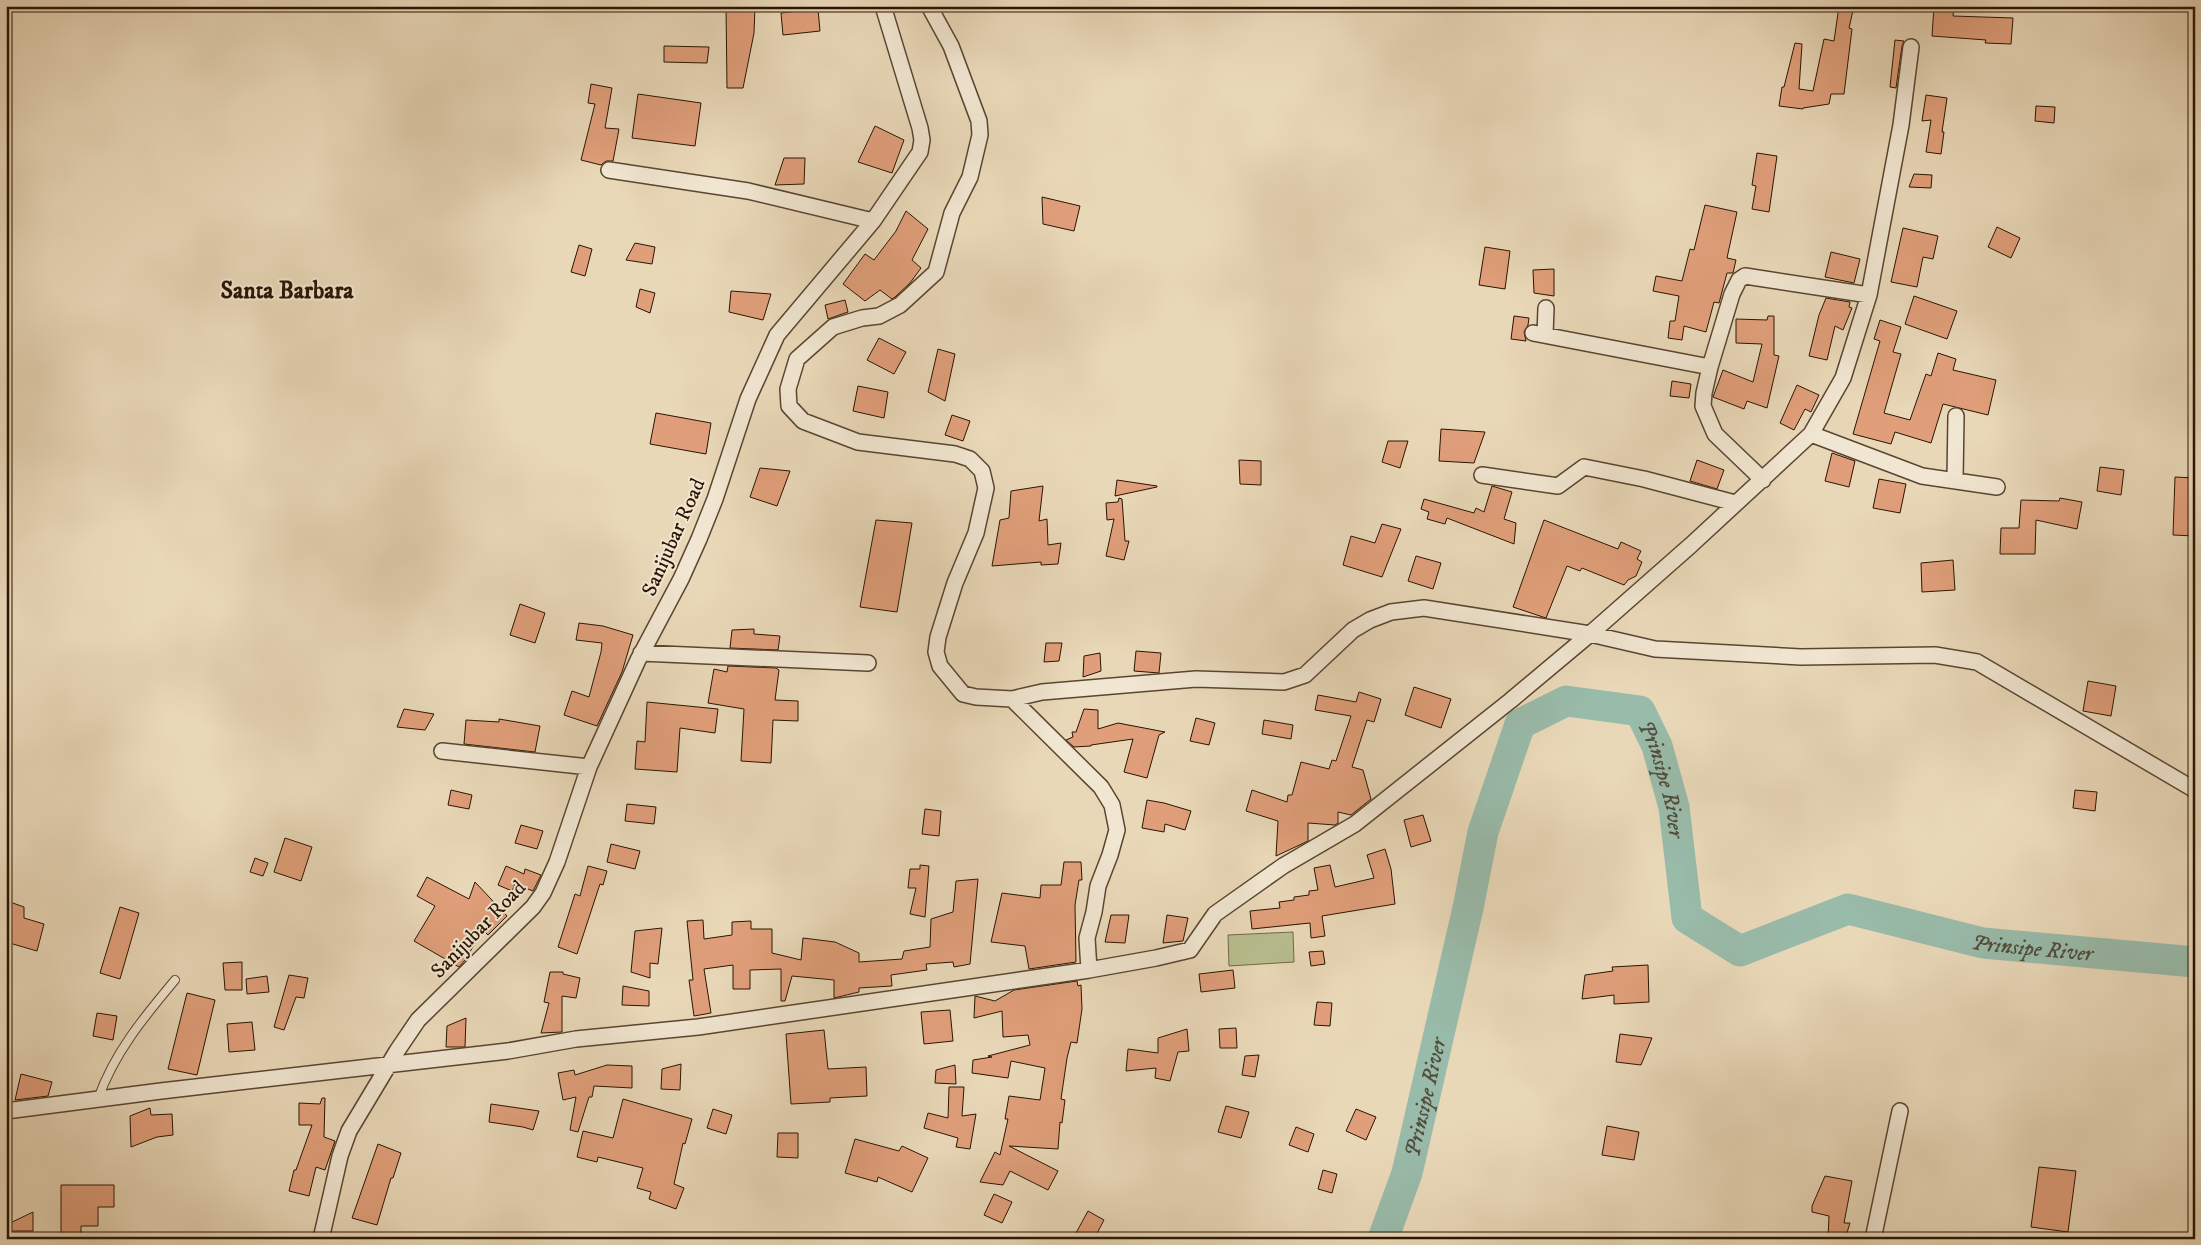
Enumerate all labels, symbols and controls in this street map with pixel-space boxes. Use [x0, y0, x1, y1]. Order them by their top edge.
district label: Santa Barbara [220, 276, 354, 306]
street label: Sanijubar Road [636, 474, 712, 600]
water label: Prinsipe River [1631, 716, 1690, 841]
street label: Sanijubar Road [426, 875, 532, 984]
water label: Prinsipe River [1969, 929, 2096, 968]
water label: Prinsipe River [1399, 1033, 1453, 1160]

